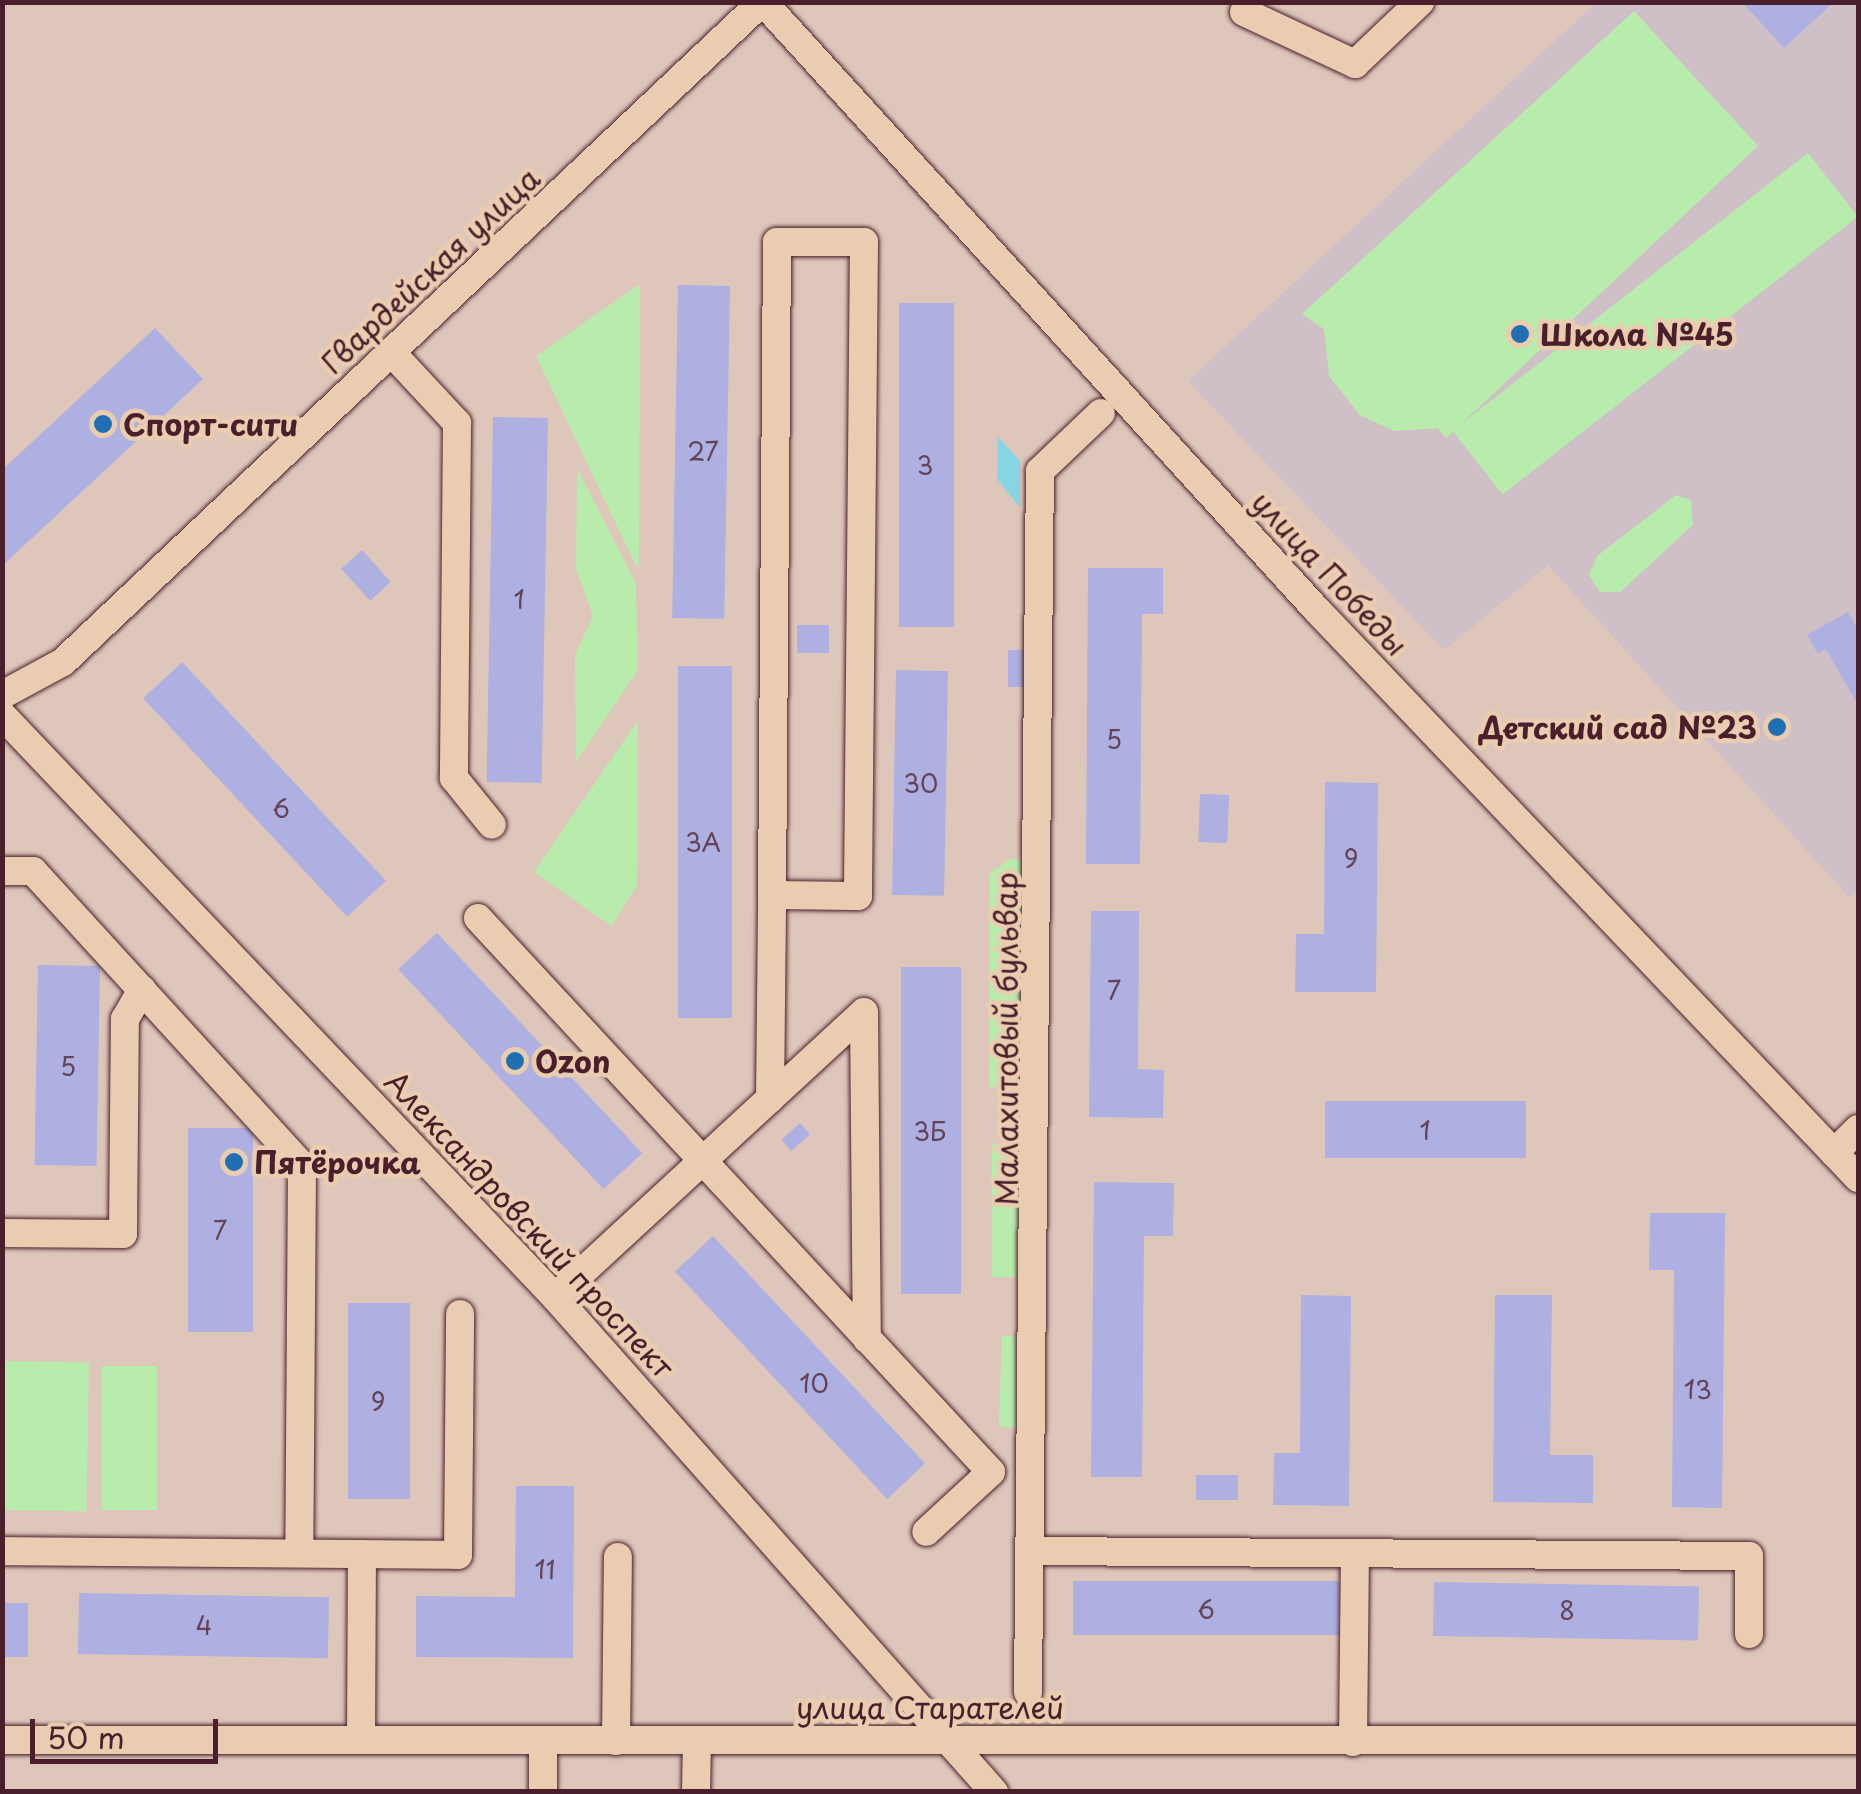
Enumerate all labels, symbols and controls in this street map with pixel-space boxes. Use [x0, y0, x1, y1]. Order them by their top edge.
street label: Гвардейская улица [313, 159, 547, 381]
place label: Школа №45 [1540, 316, 1735, 352]
marker: Школа №45 [1509, 323, 1531, 345]
place label: Спорт-сити [123, 406, 298, 442]
marker: Спорт-сити [92, 413, 114, 435]
house number: 27 [687, 436, 719, 466]
house number: 3 [917, 450, 933, 480]
street label: улица Победы [1244, 483, 1416, 663]
house number: 1 [513, 584, 525, 614]
place label: Детский сад №23 [1478, 709, 1757, 745]
marker: Детский сад №23 [1766, 716, 1788, 738]
house number: 5 [1106, 724, 1122, 754]
house number: 30 [904, 768, 938, 798]
house number: 6 [272, 793, 290, 823]
house number: 3А [685, 827, 721, 857]
house number: 9 [1344, 843, 1358, 873]
street label: Малахитовый бульвар [988, 873, 1024, 1205]
house number: 7 [1107, 975, 1121, 1005]
place label: Ozon [535, 1043, 610, 1079]
marker: Ozon [504, 1050, 526, 1072]
house number: 5 [60, 1051, 76, 1081]
street label: Александровский проспект [378, 1063, 682, 1385]
house number: 1 [1419, 1115, 1431, 1145]
house number: 3Б [914, 1116, 946, 1146]
place label: Пятёрочка [254, 1144, 421, 1180]
marker: Пятёрочка [223, 1151, 245, 1173]
house number: 7 [213, 1215, 227, 1245]
house number: 10 [799, 1368, 829, 1398]
house number: 13 [1684, 1374, 1712, 1404]
house number: 9 [371, 1386, 385, 1416]
house number: 11 [535, 1554, 555, 1584]
house number: 6 [1197, 1594, 1215, 1624]
house number: 8 [1559, 1595, 1575, 1625]
house number: 4 [196, 1610, 212, 1640]
street label: улица Старателей [795, 1689, 1065, 1725]
scale bar [35, 1699, 222, 1761]
text: 50 m [47, 1714, 125, 1759]

